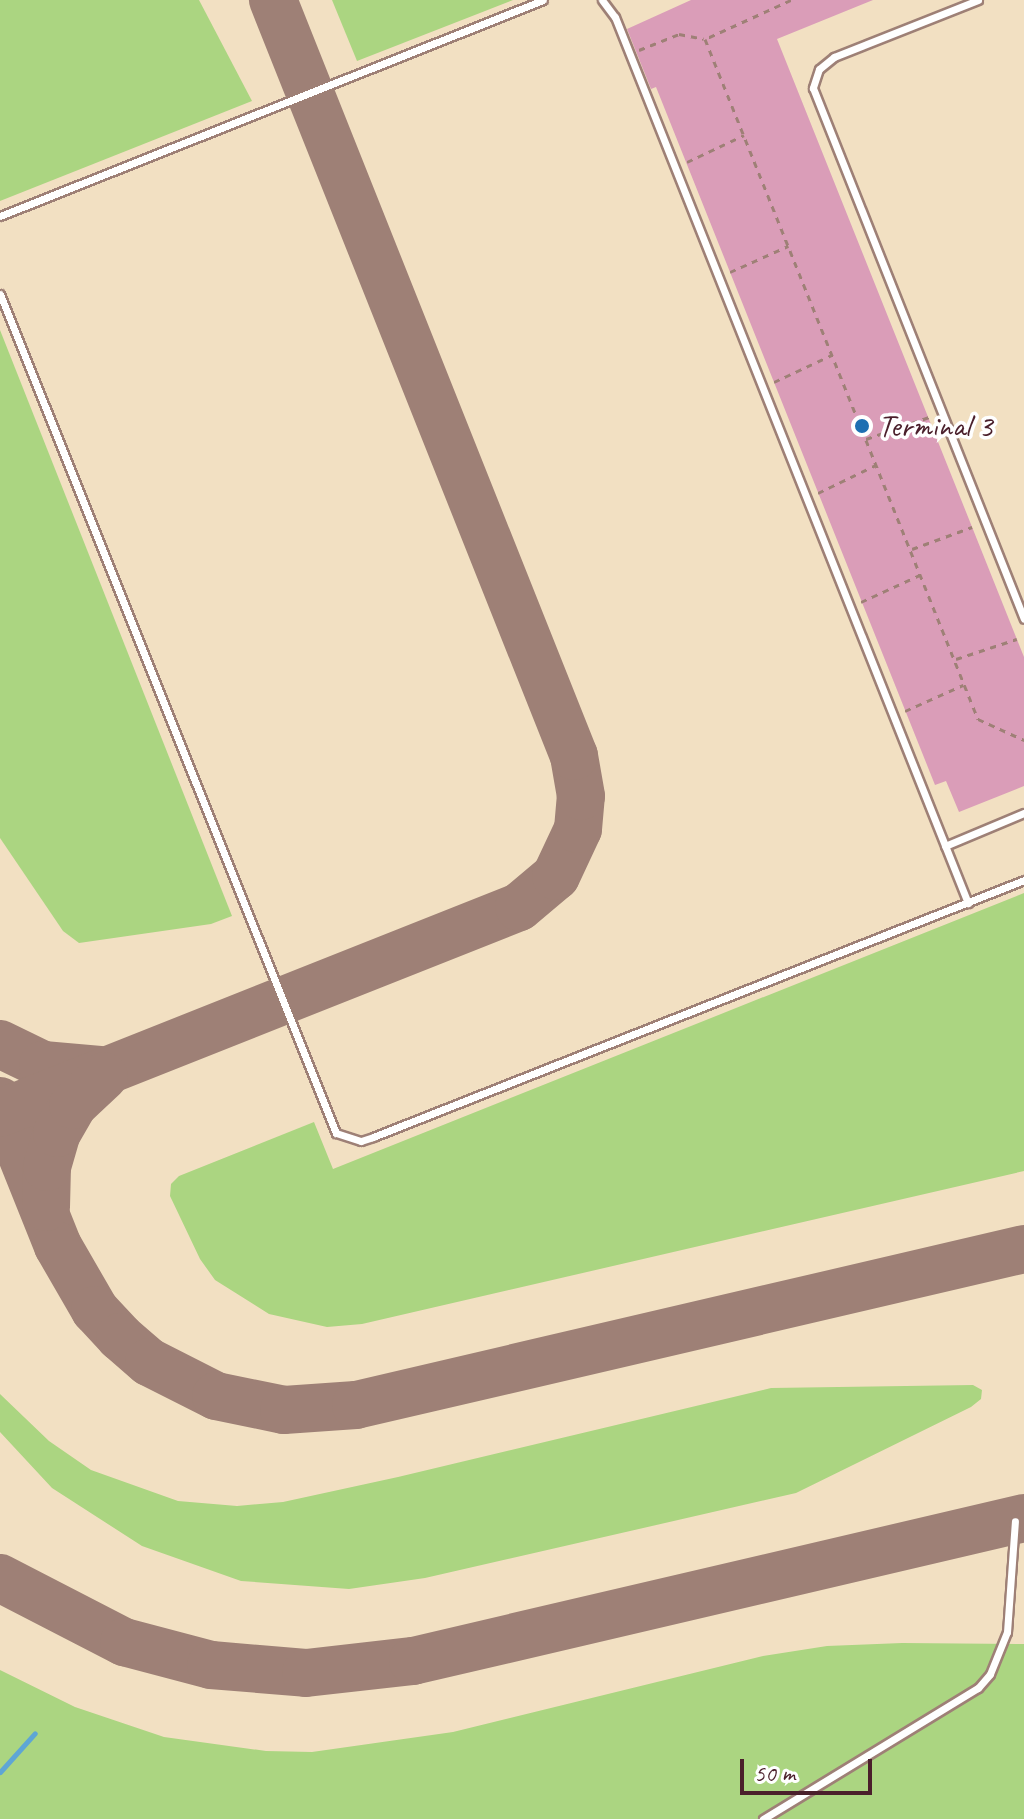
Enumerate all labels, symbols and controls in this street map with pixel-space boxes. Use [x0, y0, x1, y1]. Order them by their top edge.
place label: Terminal 3 [878, 407, 992, 445]
marker: Terminal 3 [853, 417, 871, 435]
scale bar [744, 1743, 876, 1793]
text: 50 m [754, 1758, 795, 1788]

